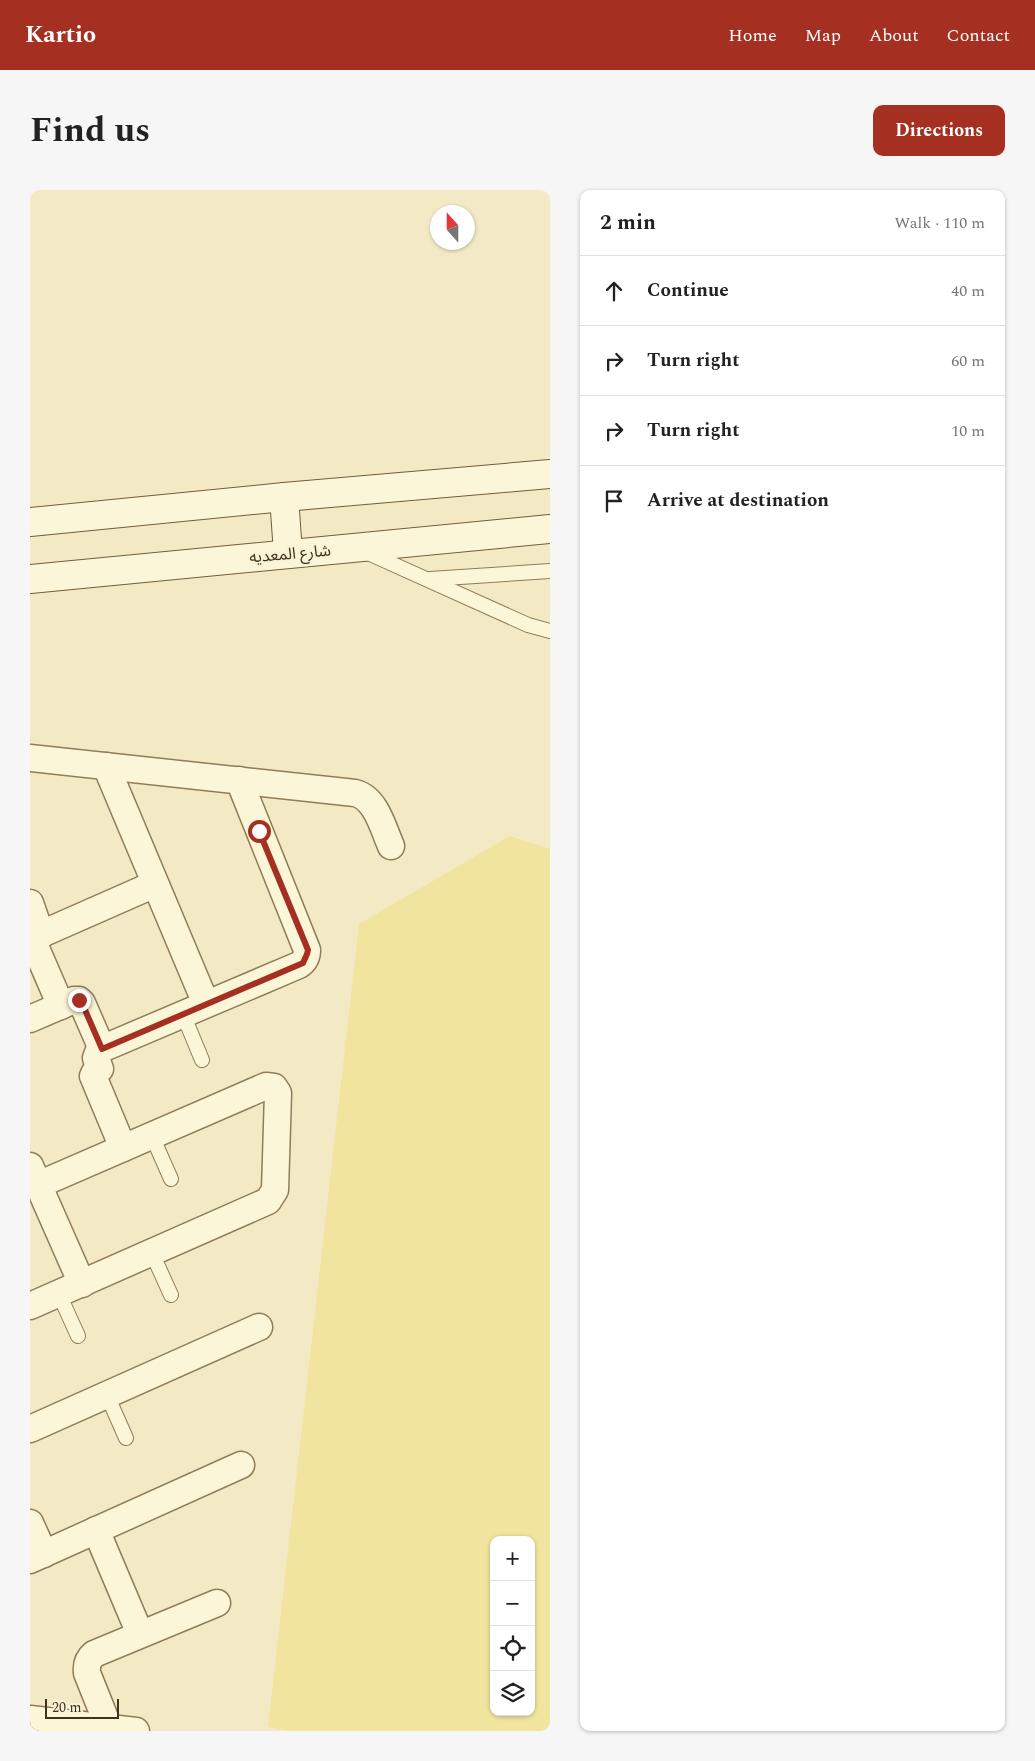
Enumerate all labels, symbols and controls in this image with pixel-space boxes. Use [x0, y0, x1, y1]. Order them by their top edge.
text: Kartio [25, 17, 96, 53]
text: Home [728, 22, 777, 49]
text: Map [805, 22, 841, 49]
text: About [869, 22, 919, 49]
text: Contact [947, 22, 1010, 49]
text: Find us [30, 104, 150, 157]
button: Directions [873, 105, 1005, 156]
north arrow [430, 205, 475, 250]
text: 2 min [600, 207, 656, 239]
text: Walk · 110 m [894, 211, 985, 235]
text: Continue [647, 276, 729, 305]
icon: ahead [600, 277, 628, 305]
text: 40 m [951, 279, 985, 303]
text: Turn right [647, 346, 740, 375]
icon: right [600, 347, 628, 375]
text: 60 m [951, 349, 985, 373]
text: Turn right [647, 416, 740, 445]
icon: right [600, 417, 628, 445]
text: 10 m [951, 419, 985, 443]
text: Arrive at destination [647, 486, 829, 515]
icon: arrive [600, 487, 628, 515]
street label: شارع المعديه [248, 538, 332, 570]
route start [248, 820, 271, 843]
route end [68, 989, 91, 1012]
map controls [490, 1536, 535, 1716]
button: + [490, 1536, 535, 1581]
button: − [490, 1581, 535, 1626]
button: locate [490, 1626, 535, 1671]
button: layers [490, 1671, 535, 1716]
scale bar [45, 1696, 119, 1719]
text: 20 m [52, 1697, 82, 1718]

